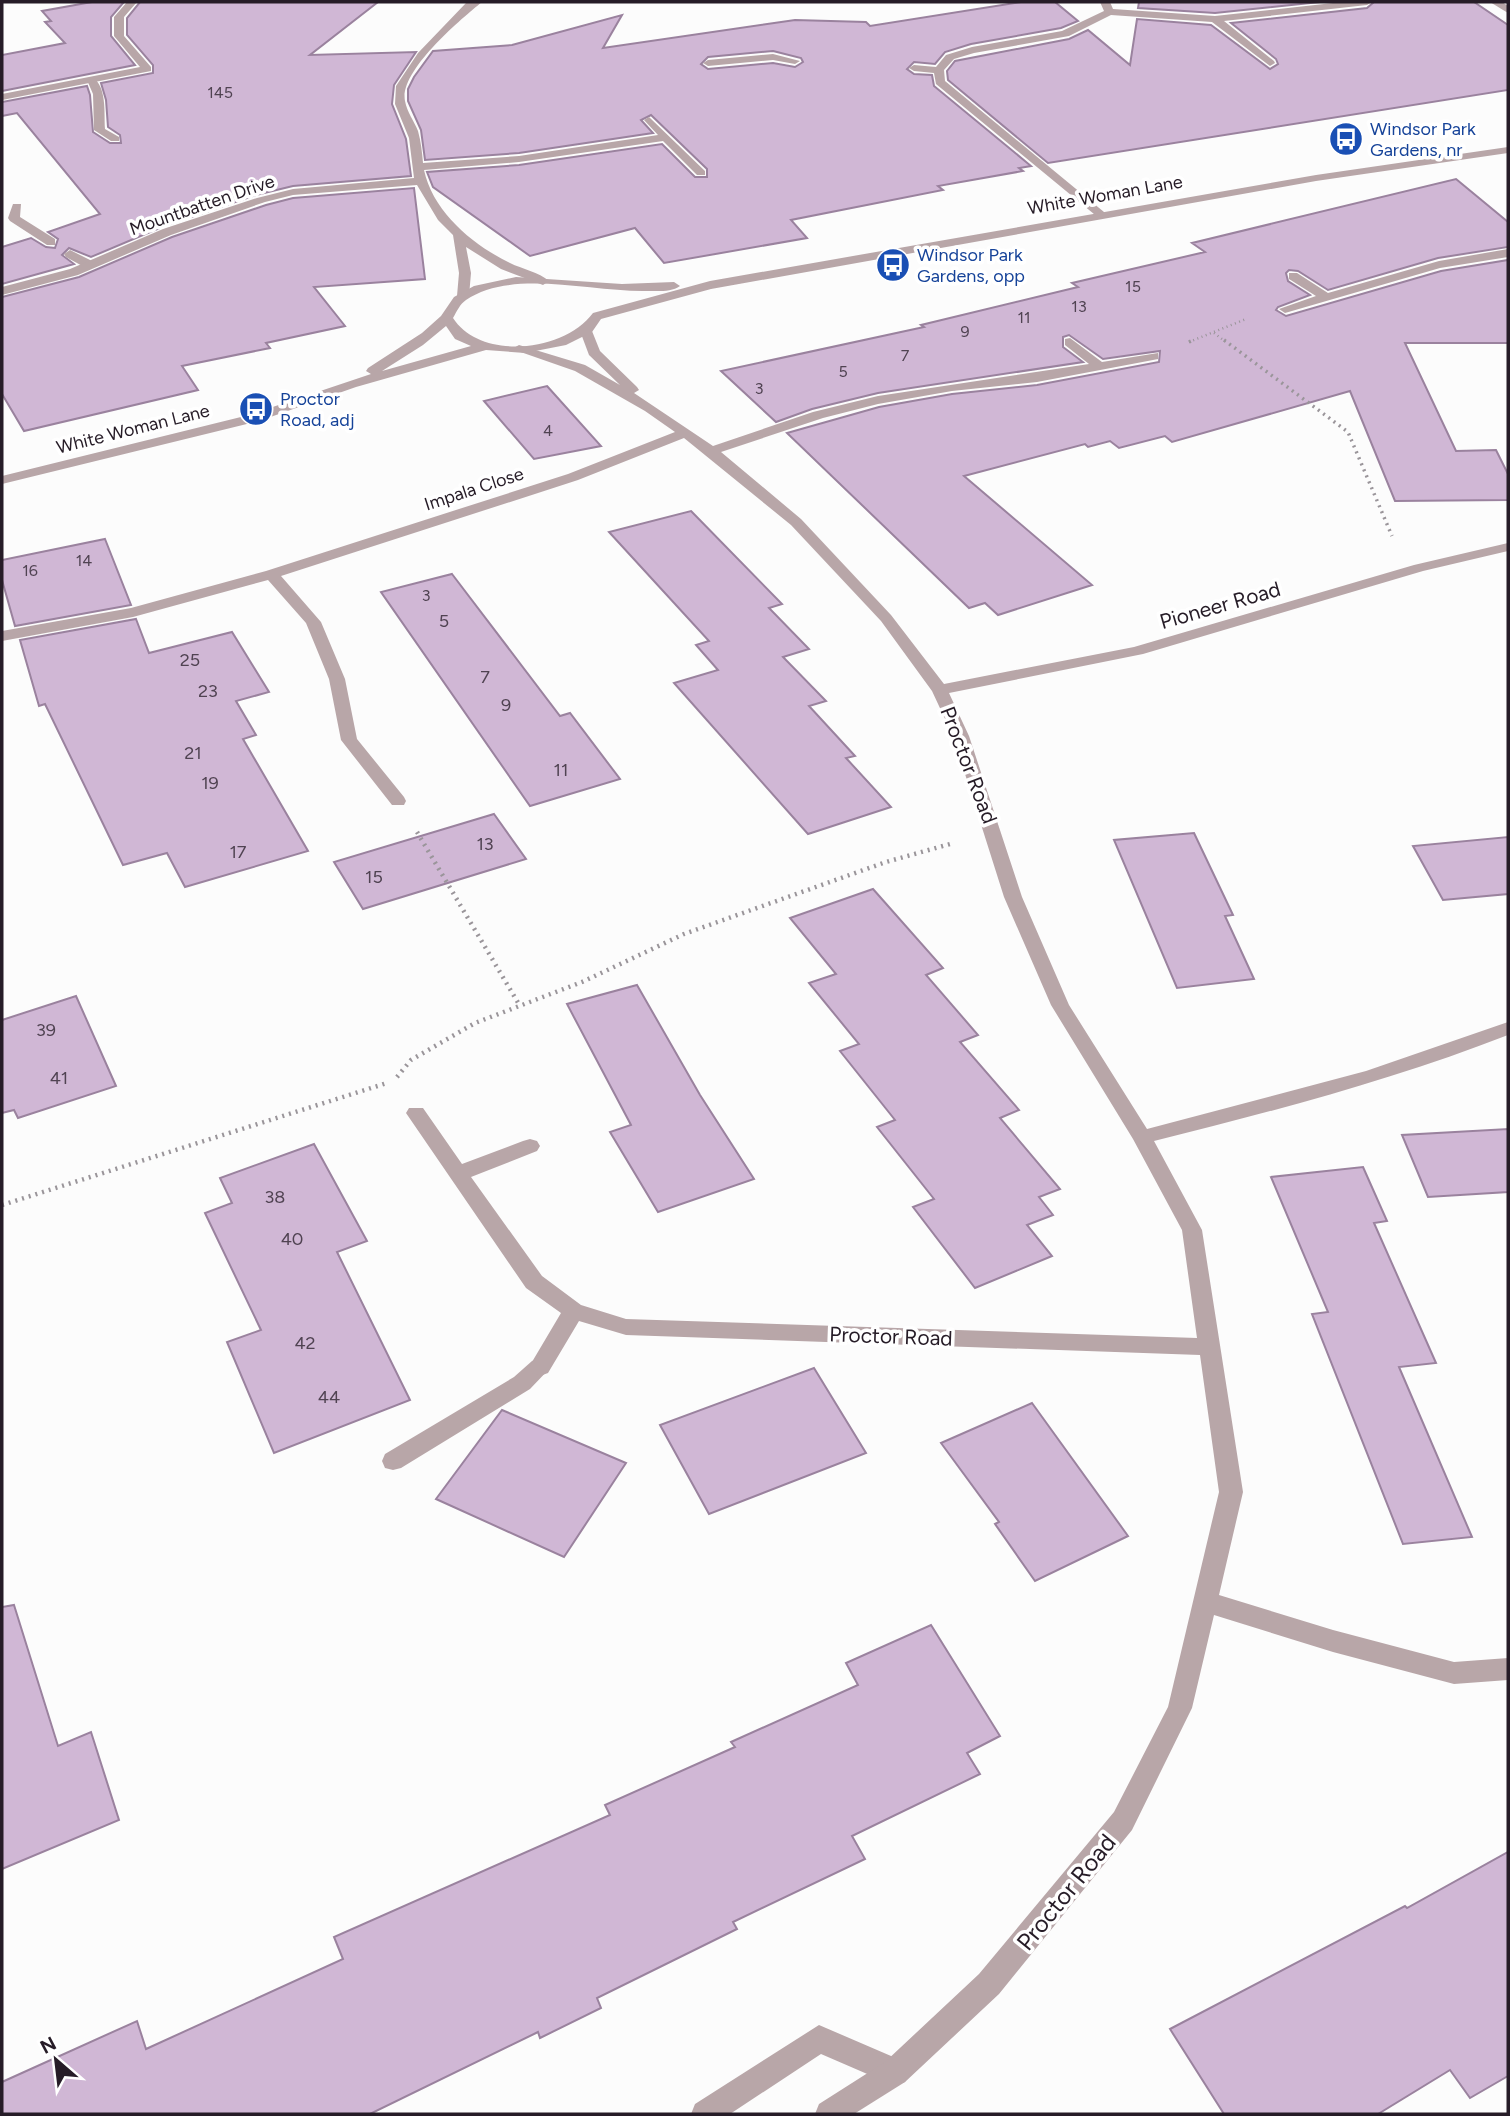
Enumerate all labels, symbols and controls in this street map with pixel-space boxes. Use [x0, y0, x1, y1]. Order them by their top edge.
house number: 145 [207, 83, 233, 102]
place label: Windsor Park Gardens, nr [1370, 118, 1476, 161]
bus stop icon: Windsor Park Gardens, nr [1327, 120, 1365, 158]
street label: Mountbatten Drive [127, 170, 278, 240]
street label: White Woman Lane [1026, 171, 1184, 219]
place label: Windsor Park Gardens, opp [917, 244, 1025, 287]
bus stop icon: Windsor Park Gardens, opp [874, 246, 912, 284]
house number: 15 [1125, 277, 1141, 296]
house number: 13 [1071, 297, 1087, 316]
house number: 11 [1017, 308, 1031, 327]
house number: 9 [960, 322, 970, 341]
house number: 7 [901, 346, 910, 365]
house number: 5 [838, 362, 848, 381]
house number: 3 [755, 379, 763, 398]
place label: Proctor Road, adj [280, 388, 355, 431]
bus stop icon: Proctor Road, adj [237, 390, 275, 428]
street label: White Woman Lane [54, 399, 212, 459]
house number: 4 [543, 421, 553, 440]
street label: Impala Close [422, 463, 527, 515]
house number: 14 [76, 551, 92, 570]
house number: 16 [22, 561, 38, 580]
street label: Pioneer Road [1157, 576, 1283, 634]
house number: 3 [422, 586, 430, 605]
house number: 5 [439, 610, 449, 632]
house number: 25 [180, 649, 200, 671]
house number: 7 [480, 666, 490, 688]
house number: 23 [198, 680, 218, 702]
house number: 9 [501, 694, 511, 716]
street label: Proctor Road [935, 703, 1003, 827]
house number: 21 [184, 742, 202, 764]
house number: 11 [554, 759, 568, 781]
house number: 19 [201, 772, 219, 794]
house number: 13 [476, 833, 494, 855]
house number: 17 [229, 841, 247, 863]
house number: 15 [365, 866, 383, 888]
house number: 39 [36, 1019, 56, 1041]
house number: 41 [50, 1067, 68, 1089]
house number: 38 [265, 1186, 285, 1208]
house number: 40 [281, 1228, 303, 1250]
street label: Proctor Road [829, 1321, 953, 1351]
house number: 42 [294, 1332, 316, 1354]
house number: 44 [318, 1386, 340, 1408]
street label: Proctor Road [1010, 1828, 1122, 1956]
north arrow [21, 2025, 91, 2095]
text: N [36, 2032, 60, 2059]

